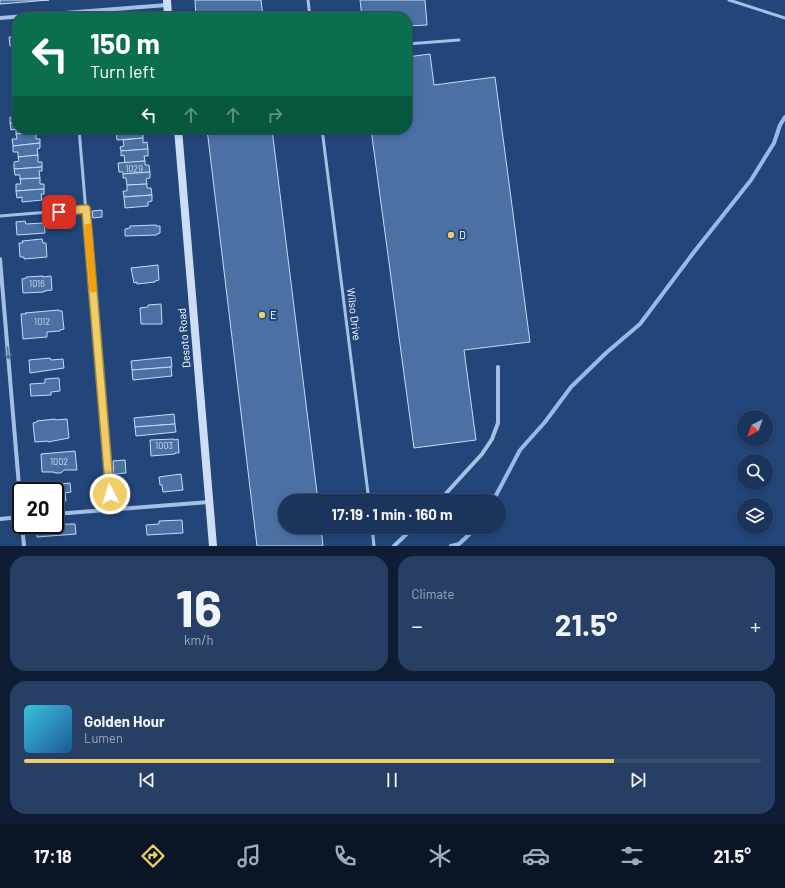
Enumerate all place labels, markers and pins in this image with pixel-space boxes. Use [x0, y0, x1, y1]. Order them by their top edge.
pin [42, 195, 76, 229]
place label: D [459, 228, 466, 241]
marker: D [446, 230, 456, 240]
place label: E [270, 308, 277, 321]
marker: E [257, 310, 267, 320]

